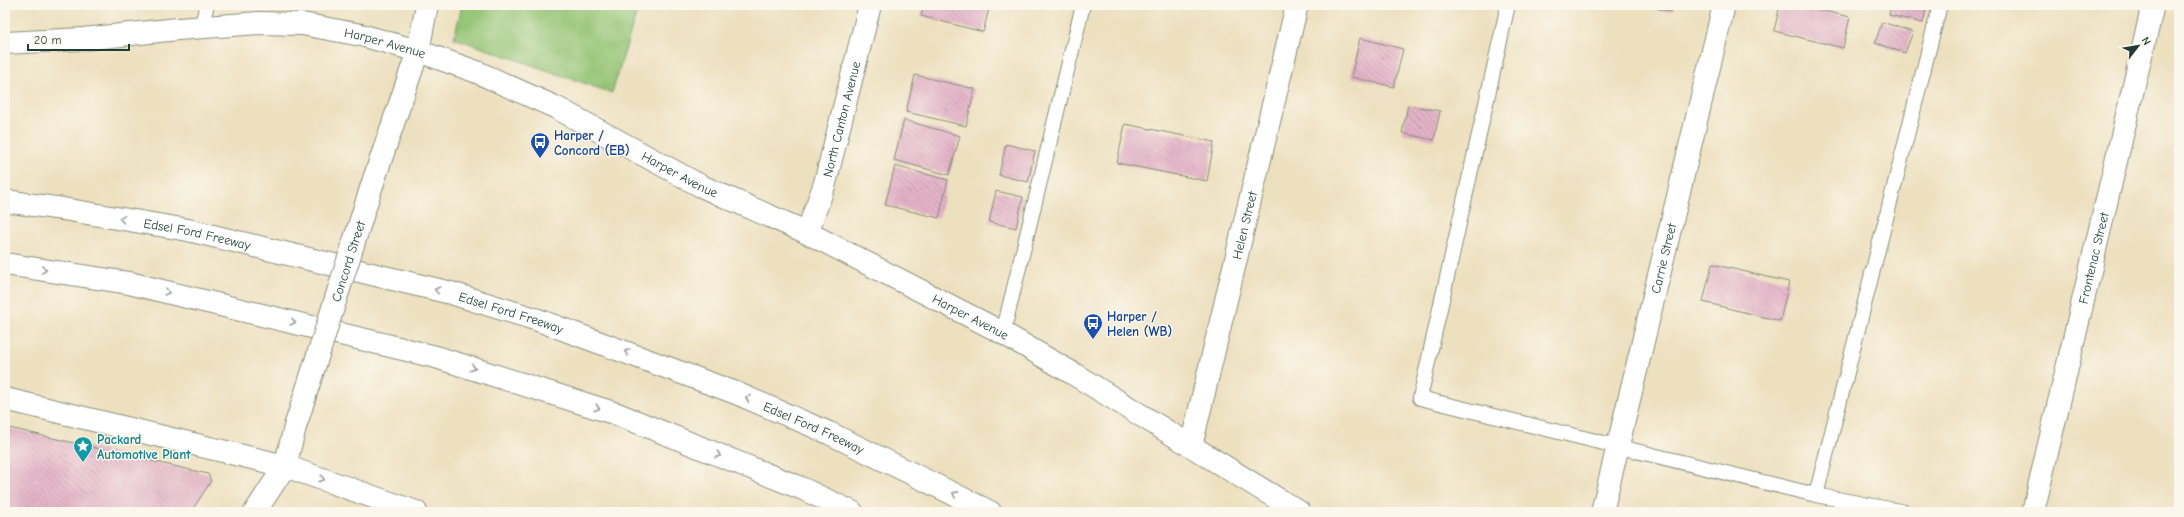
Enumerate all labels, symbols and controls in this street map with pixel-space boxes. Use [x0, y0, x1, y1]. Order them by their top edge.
street label: Harper Avenue [343, 25, 428, 61]
scale bar [28, 26, 129, 52]
north arrow [2118, 26, 2158, 66]
text: 20 m [34, 33, 62, 47]
text: N [2139, 35, 2154, 48]
street label: North Canton Avenue [819, 59, 863, 179]
place label: Harper / Concord (EB) [554, 128, 630, 158]
bus stop icon: Harper / Concord (EB) [529, 131, 551, 159]
street label: Harper Avenue [639, 148, 721, 200]
street label: Helen Street [1229, 189, 1260, 261]
street label: Frontenac Street [2075, 210, 2111, 305]
one-way arrow [118, 215, 125, 223]
street label: Edsel Ford Freeway [143, 215, 252, 252]
street label: Concord Street [328, 218, 368, 303]
street label: Carrie Street [1647, 221, 1679, 295]
one-way arrow [40, 265, 47, 274]
one-way arrow [434, 286, 440, 294]
one-way arrow [163, 287, 170, 296]
street label: Edsel Ford Freeway [457, 288, 566, 336]
street label: Harper Avenue [930, 291, 1012, 343]
place label: Harper / Helen (WB) [1107, 309, 1172, 339]
bus stop icon: Harper / Helen (WB) [1082, 312, 1104, 340]
one-way arrow [290, 318, 296, 326]
one-way arrow [624, 348, 631, 356]
one-way arrow [469, 363, 476, 372]
one-way arrow [745, 395, 752, 403]
street label: Edsel Ford Freeway [761, 398, 867, 457]
one-way arrow [593, 403, 600, 411]
place label: Packard Automotive Plant [97, 432, 191, 462]
place icon: Packard Automotive Plant [72, 435, 94, 463]
one-way arrow [715, 450, 722, 458]
one-way arrow [318, 474, 325, 483]
one-way arrow [952, 491, 960, 499]

